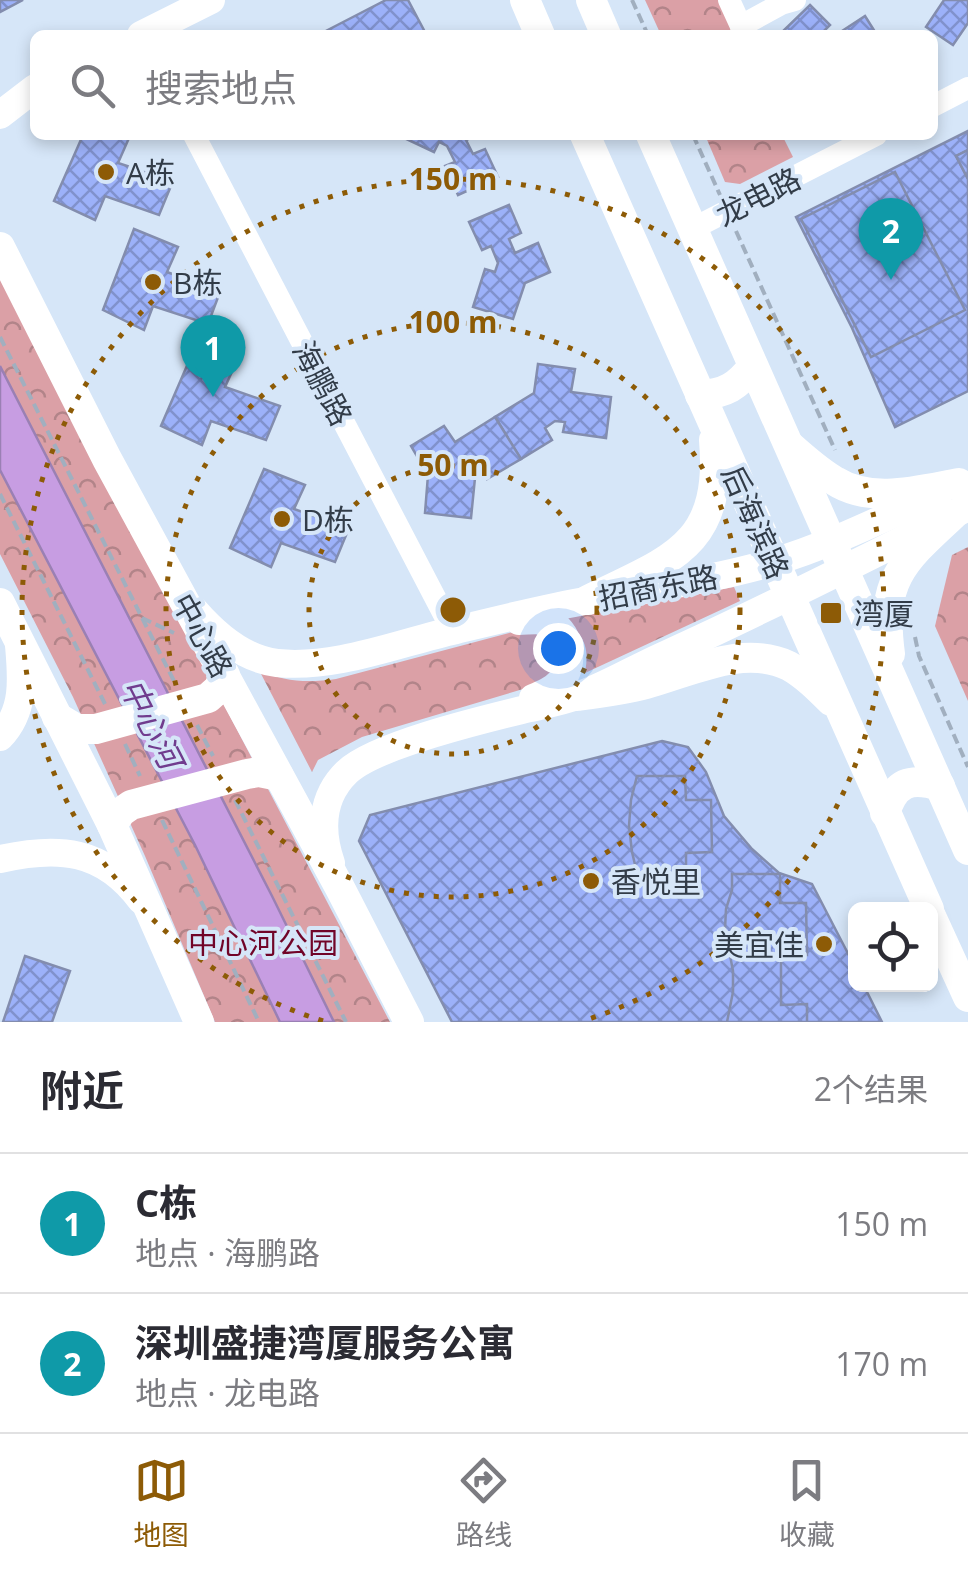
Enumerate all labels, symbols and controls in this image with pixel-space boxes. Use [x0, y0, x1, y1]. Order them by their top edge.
search box [30, 30, 938, 140]
icon: search [65, 58, 120, 113]
text: 搜索地点 [145, 61, 297, 113]
place label: A栋 [126, 152, 175, 193]
street label: 龙电路 [709, 157, 807, 235]
text: 150 m [409, 158, 497, 199]
marker: A栋 [95, 161, 117, 183]
pin: 2 [858, 198, 924, 280]
place label: B栋 [173, 262, 222, 303]
marker: B栋 [142, 271, 164, 293]
text: 100 m [409, 301, 497, 342]
pin: 1 [180, 314, 246, 397]
street label: 海鹏路 [284, 334, 362, 432]
text: 50 m [417, 444, 489, 485]
street label: 后海滨路 [713, 459, 799, 585]
place label: D栋 [302, 499, 354, 540]
marker: D栋 [271, 508, 293, 530]
street label: 招商东路 [595, 555, 721, 619]
street label: 中心路 [163, 586, 243, 684]
centre of rings [435, 592, 471, 628]
place label: 湾厦 [854, 593, 914, 634]
marker: 湾厦 [818, 600, 844, 626]
your location [533, 623, 584, 674]
water label: 中心河 [111, 670, 196, 781]
place label: 香悦里 [611, 861, 701, 902]
marker: 香悦里 [580, 870, 602, 892]
map controls [848, 902, 938, 992]
button: locate [848, 902, 938, 992]
park label: 中心河公园 [188, 922, 338, 963]
place label: 美宜佳 [714, 924, 804, 965]
marker: 美宜佳 [813, 933, 835, 955]
text: 附近 [40, 1061, 124, 1118]
text: 2个结果 [814, 1067, 928, 1110]
text: C栋 [135, 1176, 197, 1228]
text: 1 [63, 1202, 82, 1245]
text: 150 m [835, 1202, 928, 1245]
text: 地点 · 海鹏路 [135, 1231, 320, 1274]
text: 深圳盛捷湾厦服务公寓 [135, 1316, 515, 1368]
text: 2 [63, 1342, 82, 1385]
text: 170 m [835, 1342, 928, 1385]
text: 地点 · 龙电路 [135, 1371, 320, 1414]
tab: 地图 [133, 1453, 189, 1553]
tab: 路线 [456, 1453, 512, 1553]
tab: 收藏 [779, 1453, 835, 1553]

